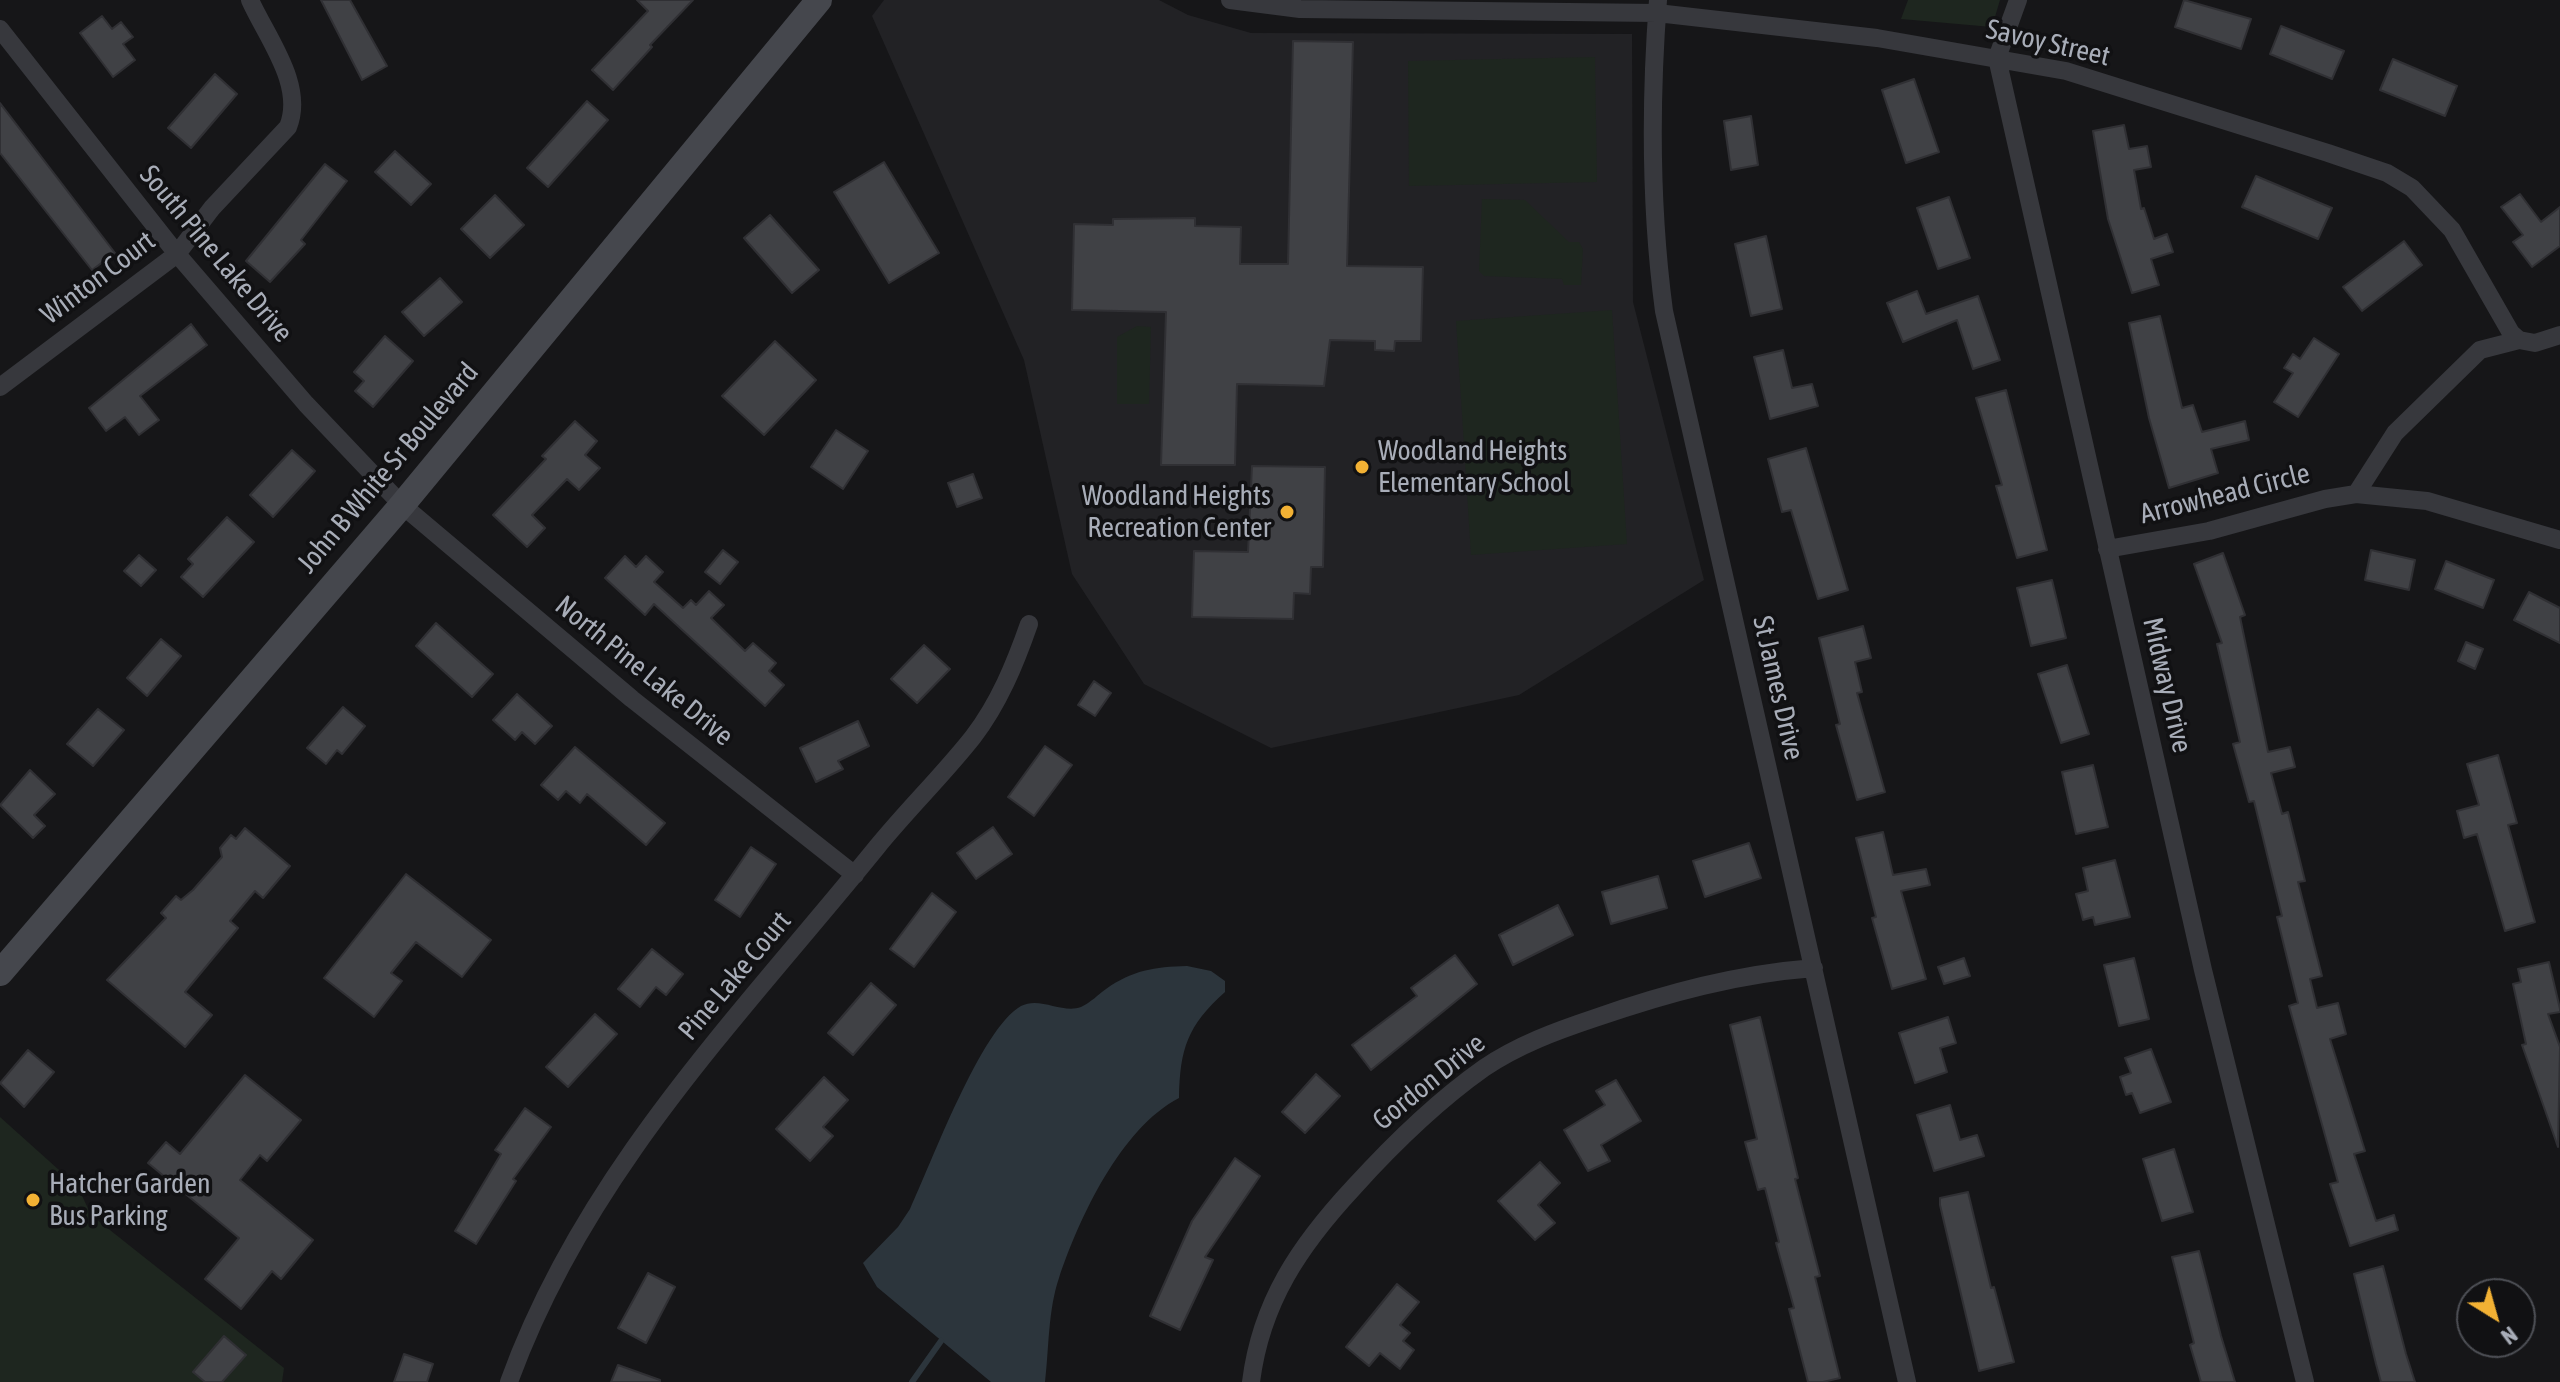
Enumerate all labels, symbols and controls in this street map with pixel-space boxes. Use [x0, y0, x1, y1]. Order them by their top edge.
street label: Savoy Street [1983, 12, 2113, 74]
street label: South Pine Lake Drive [132, 159, 300, 349]
street label: Winton Court [34, 224, 162, 332]
street label: John B White Sr Boulevard [290, 356, 486, 580]
place label: Woodland Heights Elementary School [1378, 434, 1570, 500]
street label: Arrowhead Circle [2137, 457, 2313, 531]
marker: Woodland Heights Elementary School [1353, 458, 1371, 476]
place label: Woodland Heights Recreation Center [1082, 479, 1271, 545]
marker: Woodland Heights Recreation Center [1278, 503, 1296, 521]
street label: North Pine Lake Drive [548, 589, 740, 753]
street label: St James Drive [1745, 613, 1811, 763]
street label: Midway Drive [2135, 614, 2199, 756]
street label: Pine Lake Court [672, 905, 798, 1047]
street label: Gordon Drive [1366, 1027, 1492, 1137]
place label: Hatcher Garden Bus Parking [49, 1167, 211, 1233]
marker: Hatcher Garden Bus Parking [24, 1191, 42, 1209]
north arrow [2456, 1278, 2536, 1358]
text: N [2496, 1321, 2522, 1350]

